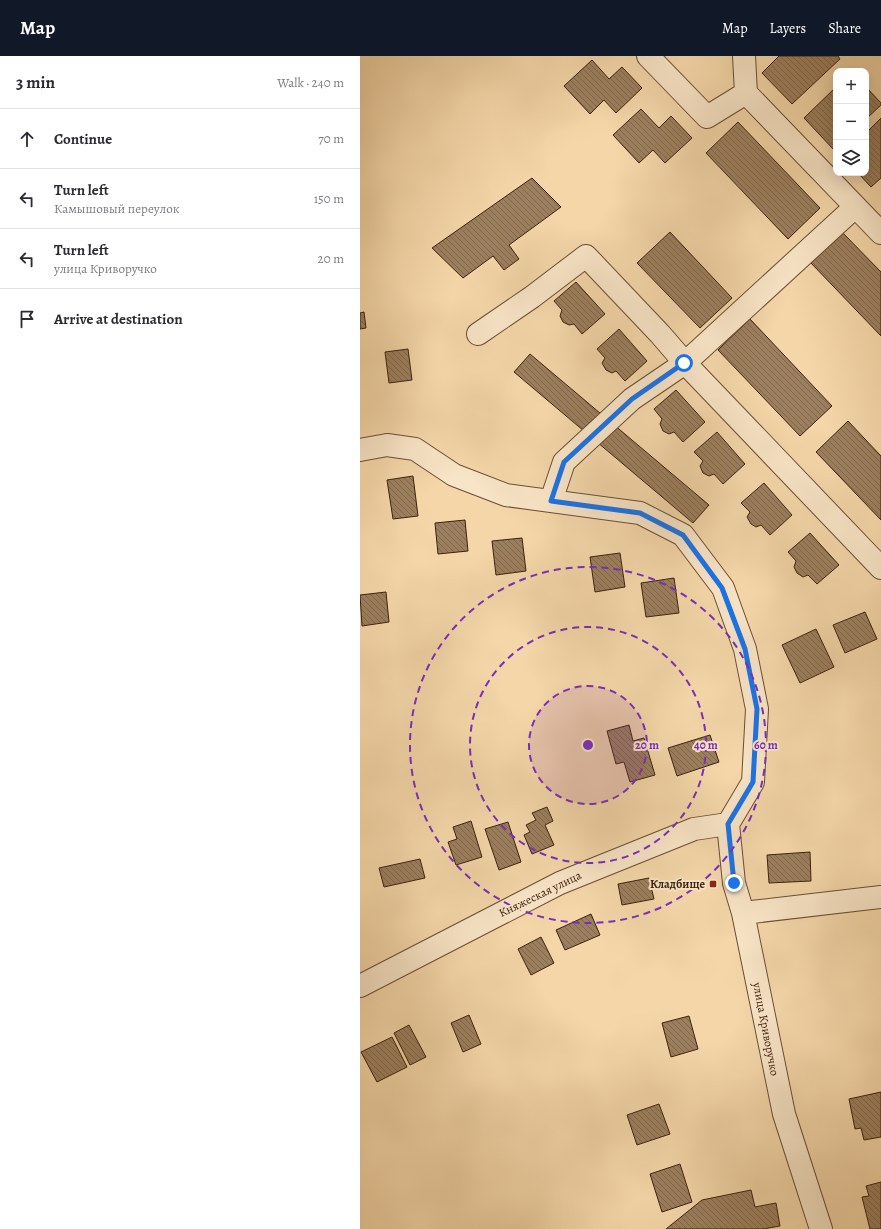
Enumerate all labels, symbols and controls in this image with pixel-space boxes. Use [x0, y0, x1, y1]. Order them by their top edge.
text: Map [20, 15, 55, 41]
text: Map [722, 19, 748, 38]
text: Layers [770, 19, 806, 38]
text: Share [828, 19, 861, 38]
map controls [833, 68, 869, 176]
button: + [833, 68, 869, 104]
text: 3 min [16, 71, 55, 94]
text: Walk · 240 m [277, 74, 344, 91]
button: − [833, 104, 869, 140]
icon: ahead [16, 128, 38, 150]
text: Continue [54, 129, 112, 149]
text: 70 m [318, 130, 344, 147]
button: layers [833, 140, 869, 176]
text: Turn left [54, 180, 109, 200]
icon: left [16, 188, 38, 210]
text: 150 m [314, 190, 344, 207]
text: Камышовый переулок [54, 200, 180, 217]
text: Turn left [54, 240, 109, 260]
icon: left [16, 248, 38, 270]
text: 20 m [318, 250, 344, 267]
text: улица Криворучко [54, 260, 157, 277]
icon: arrive [16, 308, 38, 330]
text: Arrive at destination [54, 309, 183, 329]
route start [675, 354, 693, 372]
text: 20 m [635, 737, 659, 753]
text: 40 m [694, 737, 718, 753]
text: 60 m [754, 737, 778, 753]
centre of rings [581, 738, 595, 752]
street label: Княжеская улица [496, 867, 584, 921]
route end [725, 874, 743, 892]
place label: Кладбище [650, 876, 705, 892]
marker: Кладбище [708, 879, 718, 889]
street label: улица Криворучко [749, 980, 783, 1077]

